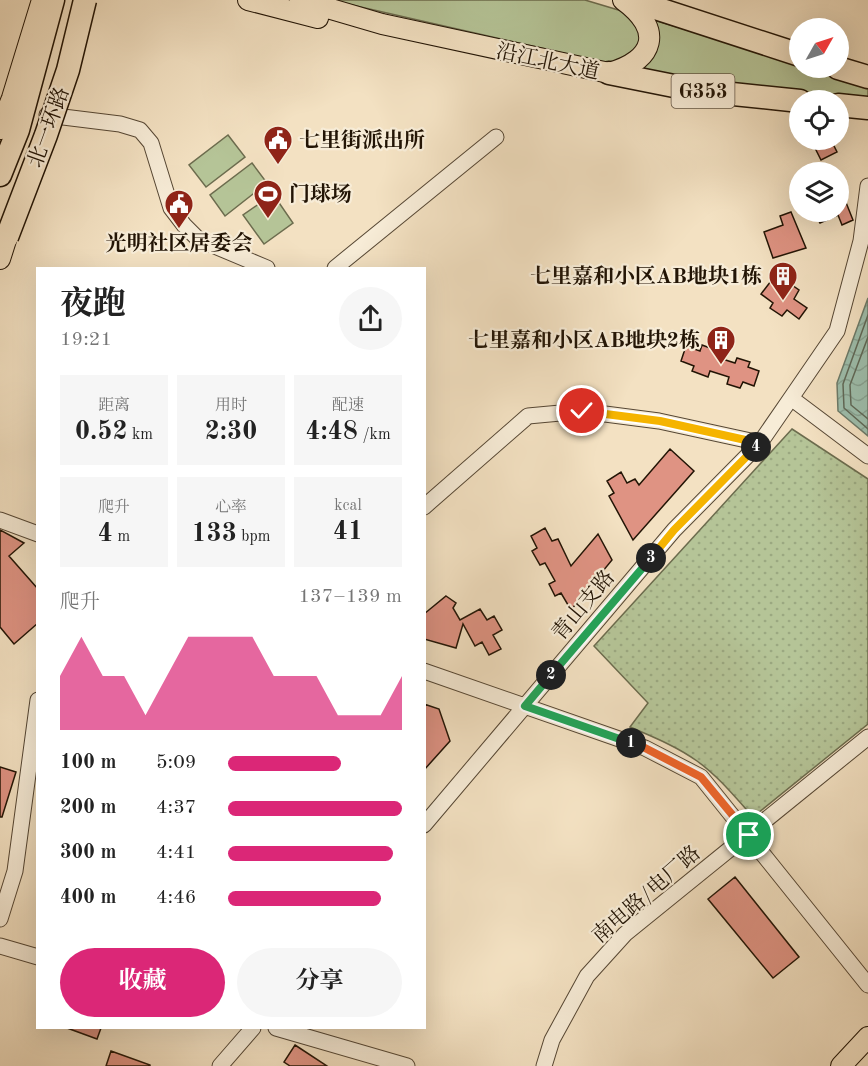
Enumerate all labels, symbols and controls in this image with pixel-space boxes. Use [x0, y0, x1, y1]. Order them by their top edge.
north arrow [789, 18, 849, 78]
map controls [789, 18, 849, 222]
street label: 沿江北大道 [494, 39, 602, 84]
road number: G353 [672, 74, 734, 108]
street label: 北一环路 [23, 84, 74, 171]
button: locate [789, 90, 849, 150]
public building icon: 七里街派出所 [262, 124, 294, 166]
place label: 七里街派出所 [299, 129, 425, 152]
button: layers [789, 162, 849, 222]
sports icon: 门球场 [252, 178, 284, 220]
place label: 门球场 [289, 183, 352, 206]
public building icon: 光明社区居委会 [163, 188, 195, 230]
place label: 光明社区居委会 [106, 231, 253, 255]
building icon: 七里嘉和小区AB地块1栋 [767, 260, 799, 302]
place label: 七里嘉和小区AB地块1栋 [530, 264, 762, 288]
button: share [339, 287, 402, 350]
text: 夜跑 [60, 289, 126, 322]
building icon: 七里嘉和小区AB地块2栋 [705, 324, 737, 366]
place label: 七里嘉和小区AB地块2栋 [468, 328, 700, 352]
text: 19:21 [60, 330, 112, 350]
pin [556, 385, 607, 436]
icon: check [565, 394, 598, 427]
text: 距离 [98, 398, 130, 414]
text: 用时 [215, 398, 247, 414]
text: 配速 [332, 398, 364, 414]
text: 0.52 [75, 419, 128, 445]
text: 2:30 [205, 419, 257, 445]
text: 4:48 [305, 419, 358, 445]
text: km [128, 427, 153, 443]
text: /km [358, 427, 391, 443]
pin: 4 [741, 432, 771, 462]
text: 4 [751, 439, 761, 455]
text: kcal [334, 498, 362, 514]
text: 爬升 [98, 500, 130, 516]
text: 心率 [215, 500, 247, 516]
text: 41 [333, 519, 363, 545]
text: 4 [98, 521, 113, 547]
text: 133 [192, 521, 237, 547]
text: m [113, 529, 130, 545]
text: bpm [237, 529, 270, 545]
pin: 3 [636, 543, 666, 573]
text: 3 [646, 550, 656, 566]
street label: 青山支路 [548, 566, 619, 645]
text: 137–139 m [299, 587, 402, 607]
text: 爬升 [60, 593, 100, 613]
pin: 2 [536, 660, 566, 690]
text: 2 [546, 667, 556, 683]
pin: 1 [616, 728, 646, 758]
text: 1 [626, 735, 636, 751]
text: 100 m [60, 753, 116, 773]
text: 5:09 [156, 753, 196, 773]
text: 200 m [60, 798, 116, 818]
text: 4:37 [156, 798, 196, 818]
pin [723, 809, 774, 860]
icon: arrive [732, 818, 765, 851]
street label: 南电路/电厂路 [588, 841, 705, 947]
text: 300 m [60, 843, 116, 863]
text: 4:41 [156, 843, 196, 863]
text: 400 m [60, 888, 116, 908]
text: 4:46 [156, 888, 196, 908]
button: 收藏 [60, 948, 225, 1017]
button: 分享 [237, 948, 402, 1017]

